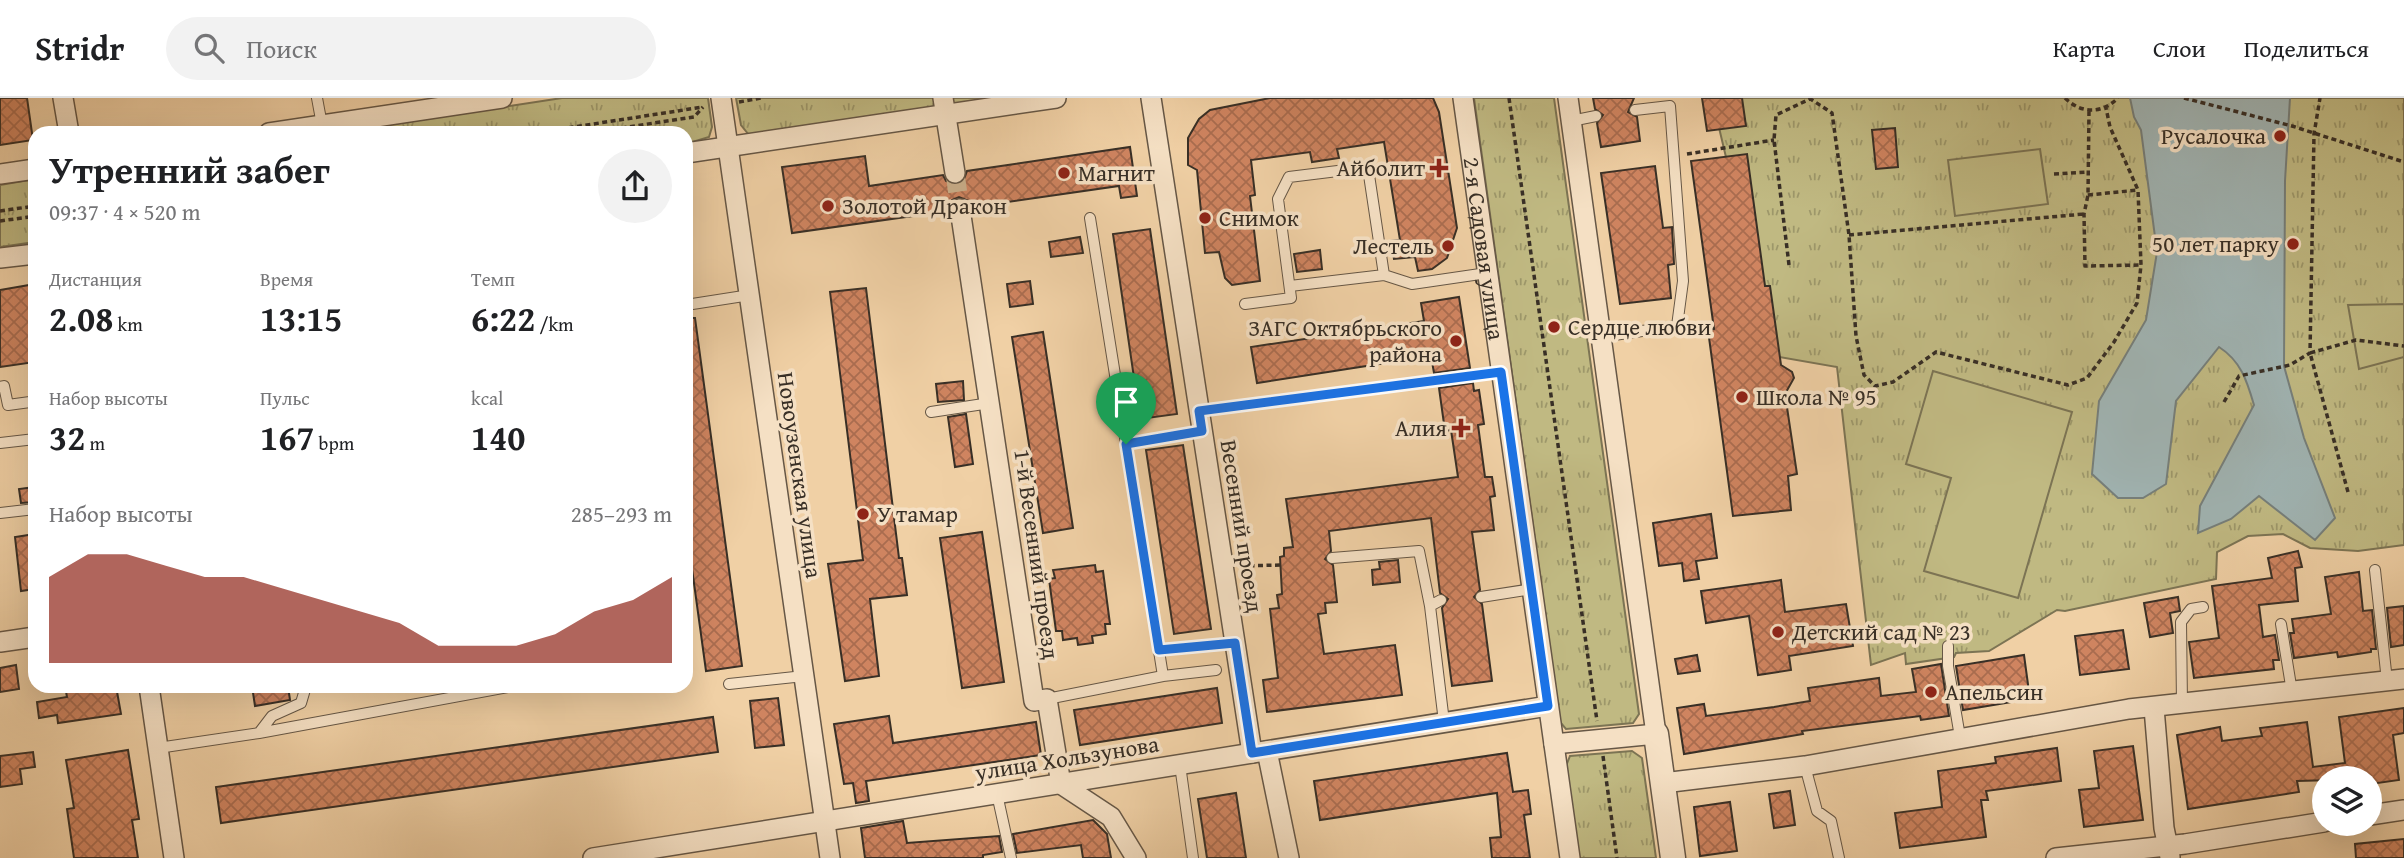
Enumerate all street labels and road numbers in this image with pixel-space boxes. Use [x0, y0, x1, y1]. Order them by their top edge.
street label: 2-я Садовая улица [1455, 155, 1514, 342]
street label: Новоузенская улица [770, 370, 831, 580]
street label: Весенний проезд [1213, 437, 1273, 615]
street label: 1-й Весенний проезд [1006, 447, 1069, 662]
street label: улица Хользунова [972, 727, 1161, 788]

